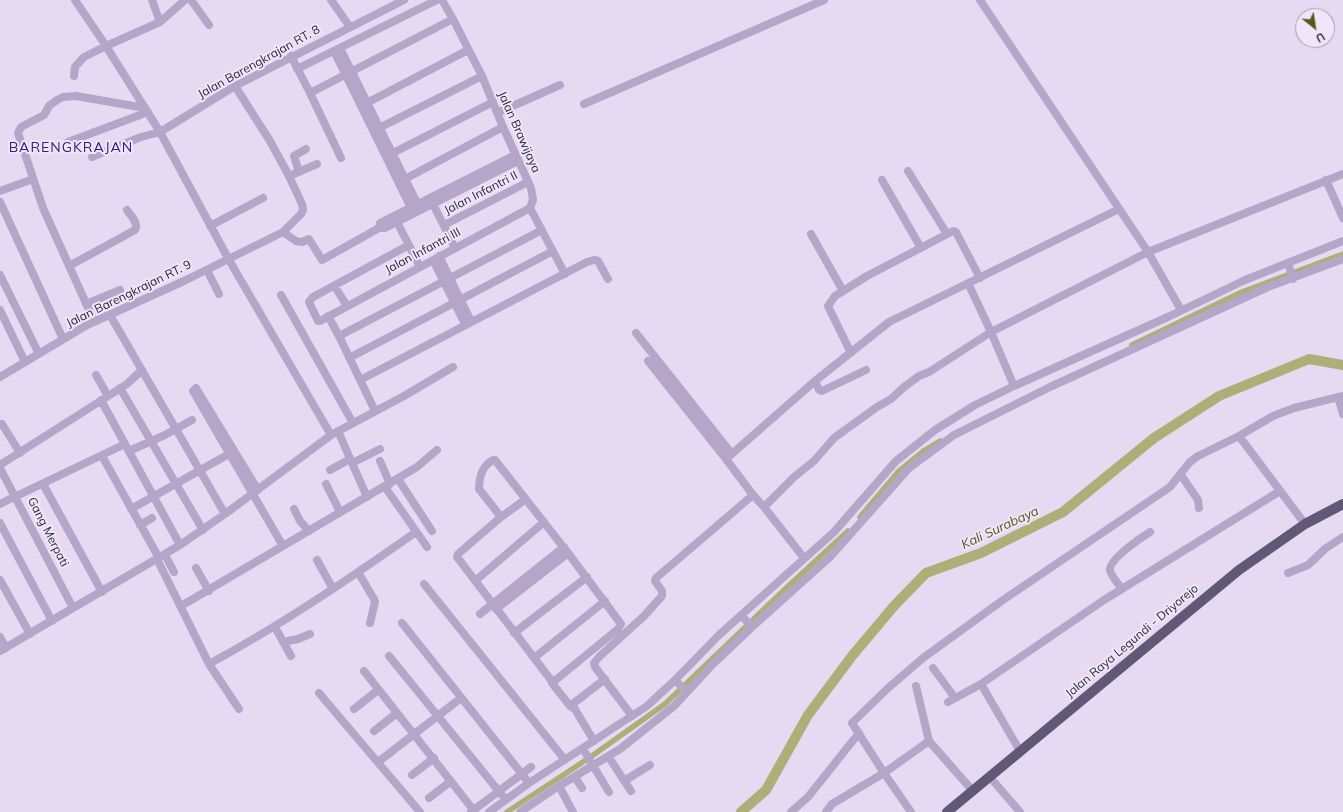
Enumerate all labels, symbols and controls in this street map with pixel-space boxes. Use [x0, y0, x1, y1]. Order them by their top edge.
north arrow [1295, 8, 1335, 48]
street label: Jalan Barengkrajan RT. 8 [195, 22, 323, 102]
text: U [1313, 29, 1328, 46]
street label: Jalan Brawijaya [495, 89, 543, 175]
district label: BARENGKRAJAN [9, 140, 133, 156]
street label: Jalan Infantri II [442, 168, 520, 218]
street label: Jalan Infantri III [383, 225, 463, 277]
street label: Jalan Barengkrajan RT. 9 [64, 257, 194, 331]
street label: Gang Merpati [24, 495, 72, 569]
water label: Kali Surabaya [959, 503, 1041, 553]
street label: Jalan Raya Legundi - Driyorejo [1063, 581, 1201, 701]

